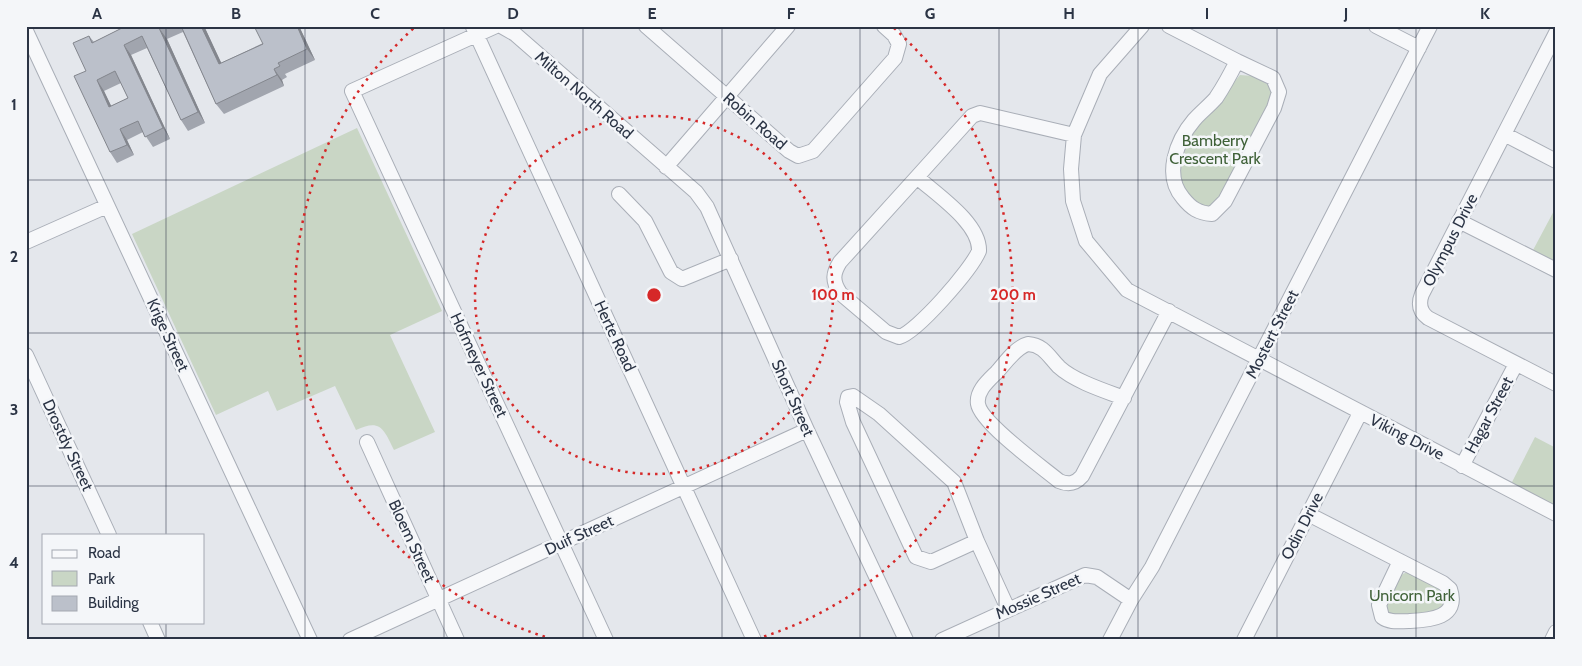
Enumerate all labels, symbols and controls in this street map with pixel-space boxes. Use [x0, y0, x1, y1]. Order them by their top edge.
text: A [92, 4, 102, 23]
text: B [231, 4, 241, 23]
text: C [370, 4, 380, 23]
text: D [507, 4, 519, 23]
text: E [647, 4, 657, 23]
text: F [787, 4, 796, 23]
text: G [925, 4, 935, 23]
text: H [1063, 4, 1075, 23]
text: I [1205, 4, 1209, 23]
text: J [1343, 4, 1348, 23]
text: K [1480, 4, 1490, 23]
street label: Milton North Road [531, 47, 637, 143]
street label: Robin Road [719, 88, 791, 154]
text: 1 [11, 95, 17, 114]
park label: Bamberry Crescent Park [1169, 131, 1262, 168]
street label: Olympus Drive [1419, 191, 1481, 289]
text: 2 [10, 247, 18, 266]
centre of rings [645, 286, 663, 304]
text: 100 m [811, 286, 855, 304]
text: 200 m [990, 286, 1036, 304]
street label: Mostert Street [1242, 286, 1303, 381]
street label: Krige Street [143, 295, 193, 375]
street label: Herte Road [590, 297, 640, 375]
street label: Hofmeyer Street [446, 310, 512, 421]
street label: Short Street [768, 357, 819, 440]
street label: Hagar Street [1461, 373, 1517, 457]
street label: Drostdy Street [39, 396, 98, 494]
text: 3 [10, 400, 18, 419]
street label: Viking Drive [1367, 410, 1447, 464]
street label: Odin Drive [1277, 489, 1327, 563]
street label: Bloem Street [385, 497, 440, 586]
street label: Duif Street [542, 511, 617, 559]
legend [42, 534, 205, 624]
text: Road [88, 544, 121, 562]
text: 4 [9, 553, 19, 572]
street label: Mossie Street [992, 569, 1084, 623]
text: Park [88, 570, 115, 588]
park label: Unicorn Park [1369, 586, 1456, 605]
text: Building [88, 594, 139, 612]

